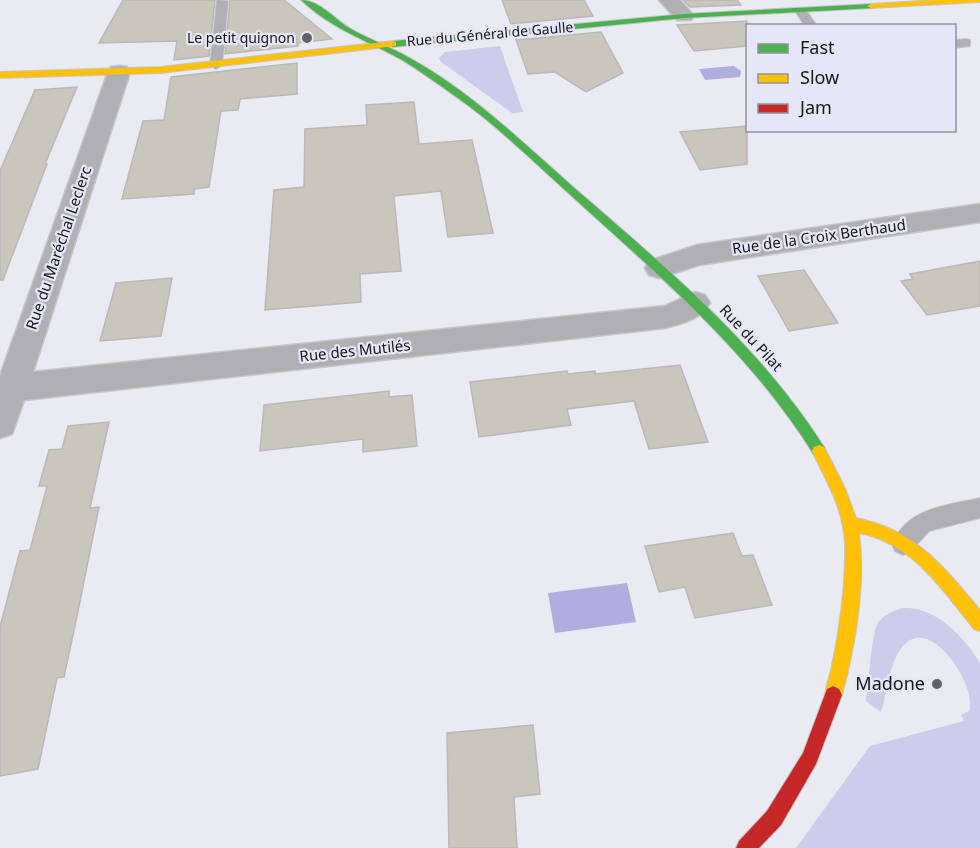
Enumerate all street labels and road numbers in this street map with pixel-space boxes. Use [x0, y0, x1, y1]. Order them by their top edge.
street label: Rue du Général de Gaulle [406, 17, 574, 50]
street label: Rue du Maréchal Leclerc [21, 163, 95, 332]
street label: Rue de la Croix Berthaud [731, 214, 907, 258]
street label: Rue du Pilat [716, 300, 788, 375]
street label: Rue des Mutilés [298, 334, 411, 366]

